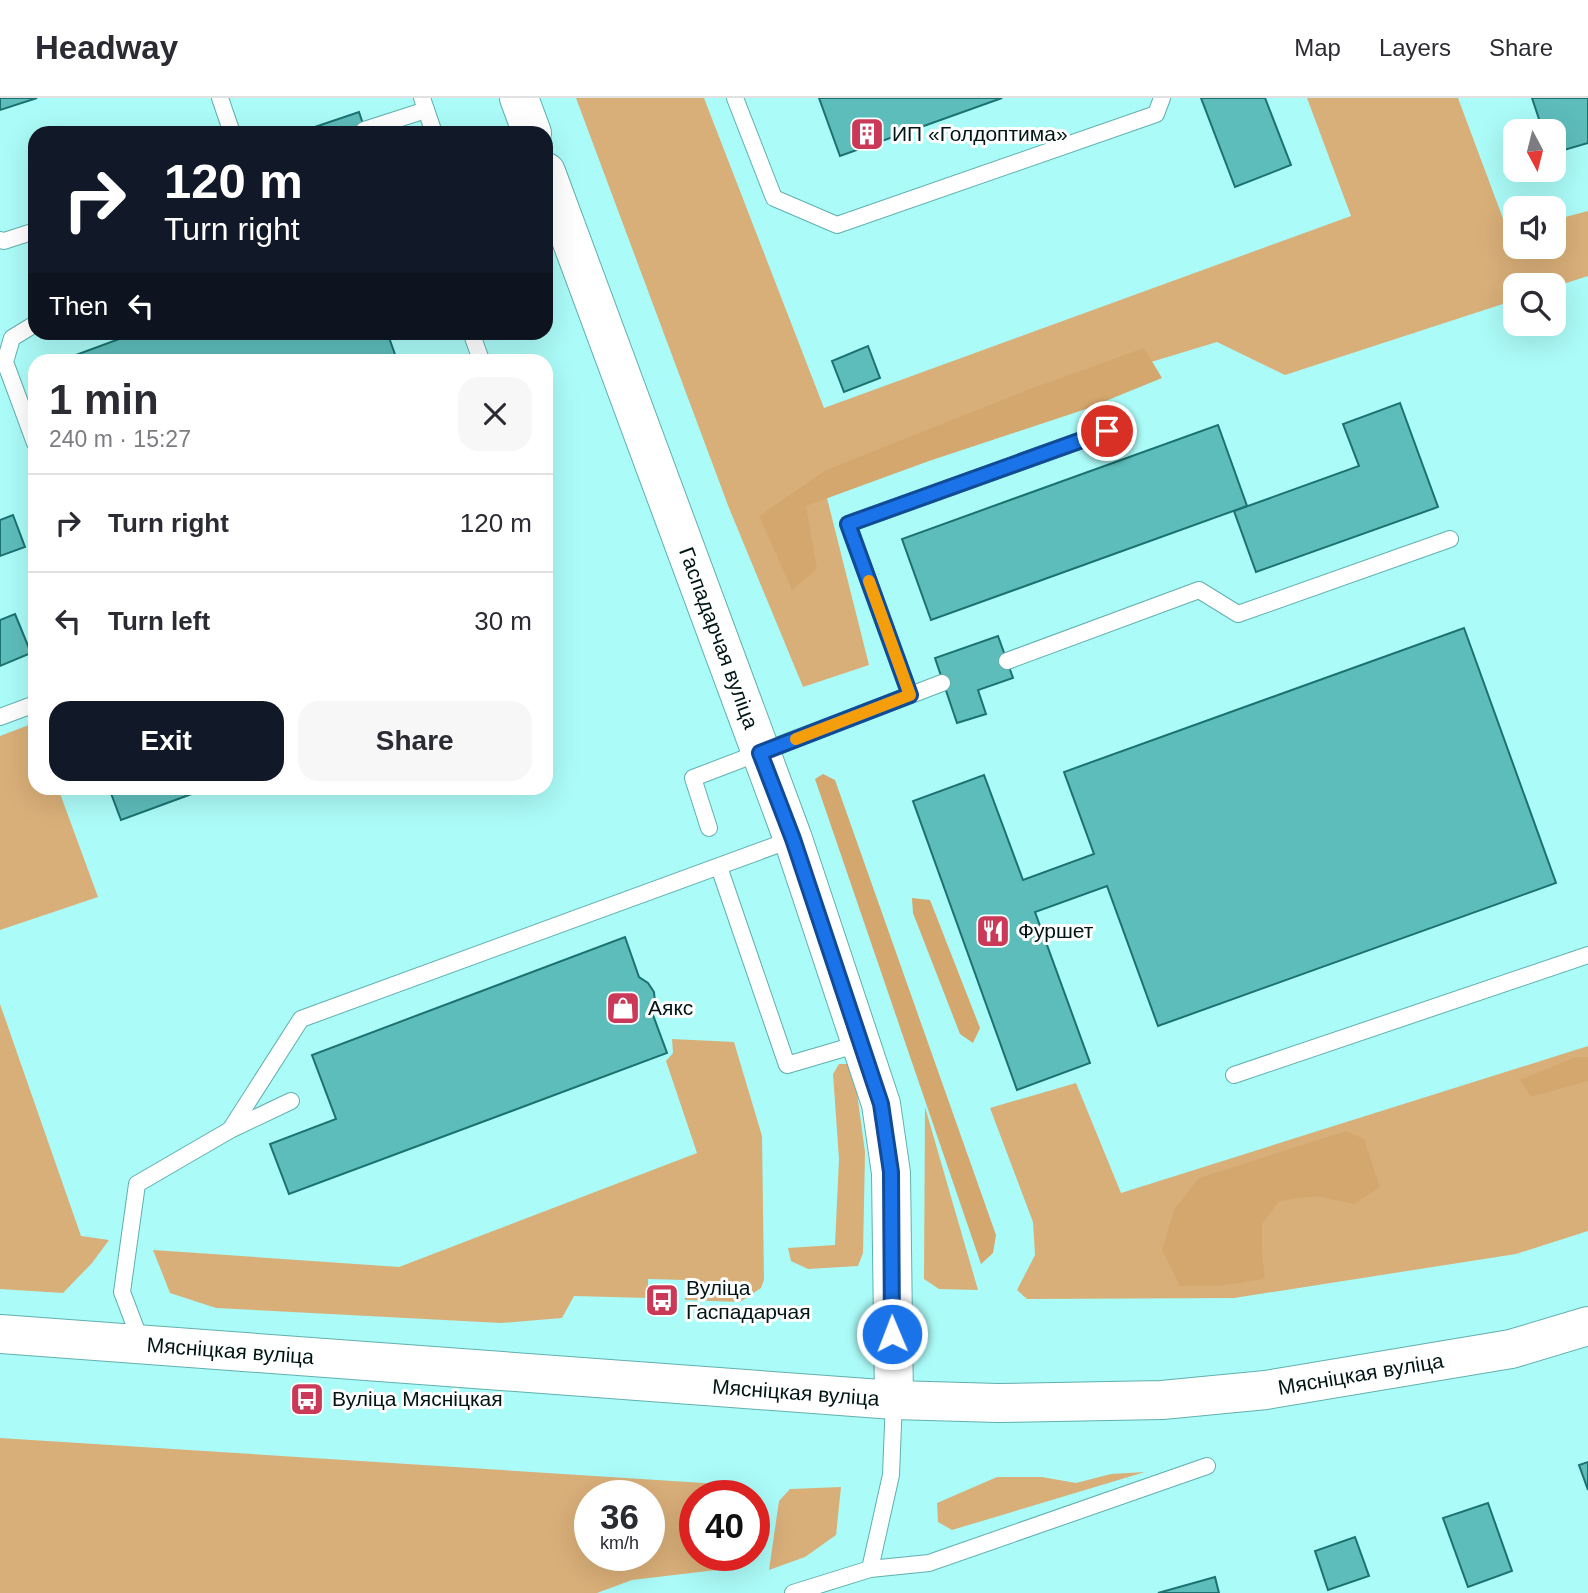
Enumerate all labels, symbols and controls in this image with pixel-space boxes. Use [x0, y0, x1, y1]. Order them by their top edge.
text: Headway [35, 29, 178, 66]
text: Map [1294, 34, 1341, 61]
text: Layers [1379, 34, 1451, 61]
text: Share [1489, 34, 1553, 61]
building icon: ИП «Голдоптима» [848, 115, 886, 153]
north arrow [1503, 119, 1566, 182]
map controls [1503, 119, 1566, 336]
place label: ИП «Голдоптима» [892, 122, 1068, 145]
icon: right [49, 154, 140, 245]
text: 120 m [164, 154, 303, 208]
button: sound [1503, 196, 1566, 259]
text: Turn right [164, 211, 300, 247]
button: search [1503, 273, 1566, 336]
icon: left [122, 287, 160, 325]
text: Then [49, 291, 108, 321]
text: 1 min [49, 376, 159, 423]
button: close [458, 377, 532, 451]
pin [1077, 401, 1137, 461]
icon: arrive [1088, 412, 1126, 450]
text: 240 m · 15:27 [49, 426, 191, 452]
icon: right [49, 504, 87, 542]
text: Turn right [108, 508, 229, 538]
text: 120 m [460, 508, 532, 538]
street label: Гаспадарчая вуліца [675, 544, 763, 732]
icon: left [49, 602, 87, 640]
text: Turn left [108, 606, 210, 636]
text: 30 m [474, 606, 532, 636]
button: Exit [49, 701, 284, 781]
button: Share [298, 701, 532, 781]
restaurant icon: Фуршет [974, 912, 1012, 950]
place label: Фуршет [1018, 919, 1094, 942]
shop icon: Аякс [604, 989, 642, 1027]
place label: Аякс [648, 996, 693, 1019]
place label: Вуліца Гаспадарчая [686, 1276, 811, 1323]
bus stop icon: Вуліца Гаспадарчая [643, 1281, 681, 1319]
position arrow [855, 1297, 929, 1371]
street label: Мясніцкая вуліца [146, 1333, 315, 1368]
street label: Мясніцкая вуліца [1276, 1348, 1446, 1399]
street label: Мясніцкая вуліца [711, 1375, 881, 1410]
bus stop icon: Вуліца Мясніцкая [288, 1380, 326, 1418]
place label: Вуліца Мясніцкая [332, 1387, 503, 1410]
speed limit sign: 40 [679, 1480, 770, 1571]
text: 36 [600, 1497, 639, 1536]
text: km/h [600, 1533, 639, 1553]

